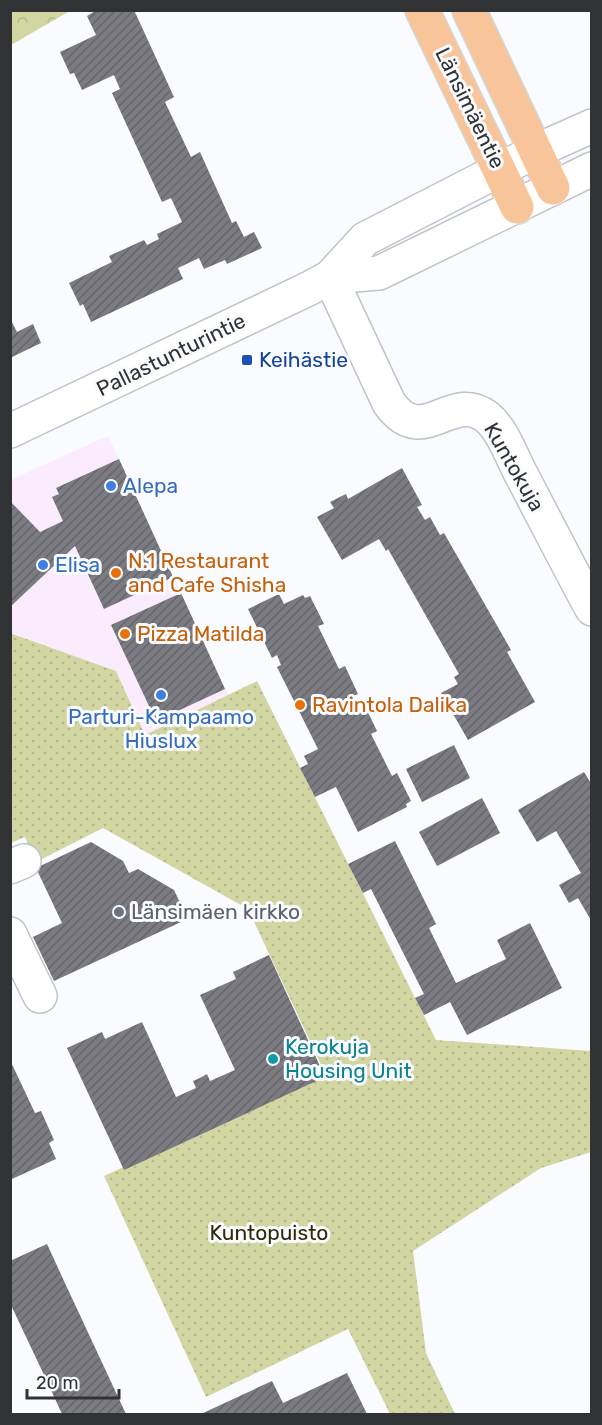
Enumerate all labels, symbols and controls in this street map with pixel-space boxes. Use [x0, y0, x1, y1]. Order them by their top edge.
street label: Länsimäentie [430, 43, 511, 172]
street label: Pallastunturintie [92, 308, 249, 401]
place label: Keihästie [259, 347, 348, 372]
marker: Keihästie [240, 353, 254, 367]
street label: Kuntokuja [479, 418, 550, 515]
place label: Alepa [123, 473, 178, 498]
marker: Alepa [104, 479, 118, 493]
place label: N.1 Restaurant and Cafe Shisha [128, 548, 286, 597]
place label: Elisa [55, 552, 100, 577]
marker: Elisa [36, 558, 50, 572]
marker: N.1 Restaurant and Cafe Shisha [109, 566, 123, 580]
place label: Pizza Matilda [137, 621, 264, 646]
marker: Pizza Matilda [118, 627, 132, 641]
marker: Parturi-Kampaamo Hiuslux [154, 688, 168, 702]
place label: Ravintola Dalika [312, 692, 467, 717]
marker: Ravintola Dalika [293, 698, 307, 712]
place label: Parturi-Kampaamo Hiuslux [68, 704, 254, 753]
place label: Länsimäen kirkko [131, 899, 300, 924]
marker: Länsimäen kirkko [112, 905, 126, 919]
place label: Kerokuja Housing Unit [285, 1034, 412, 1083]
marker: Kerokuja Housing Unit [266, 1052, 280, 1066]
park label: Kuntopuisto [210, 1220, 328, 1245]
scale bar [27, 1362, 118, 1400]
text: 20 m [36, 1372, 78, 1394]

